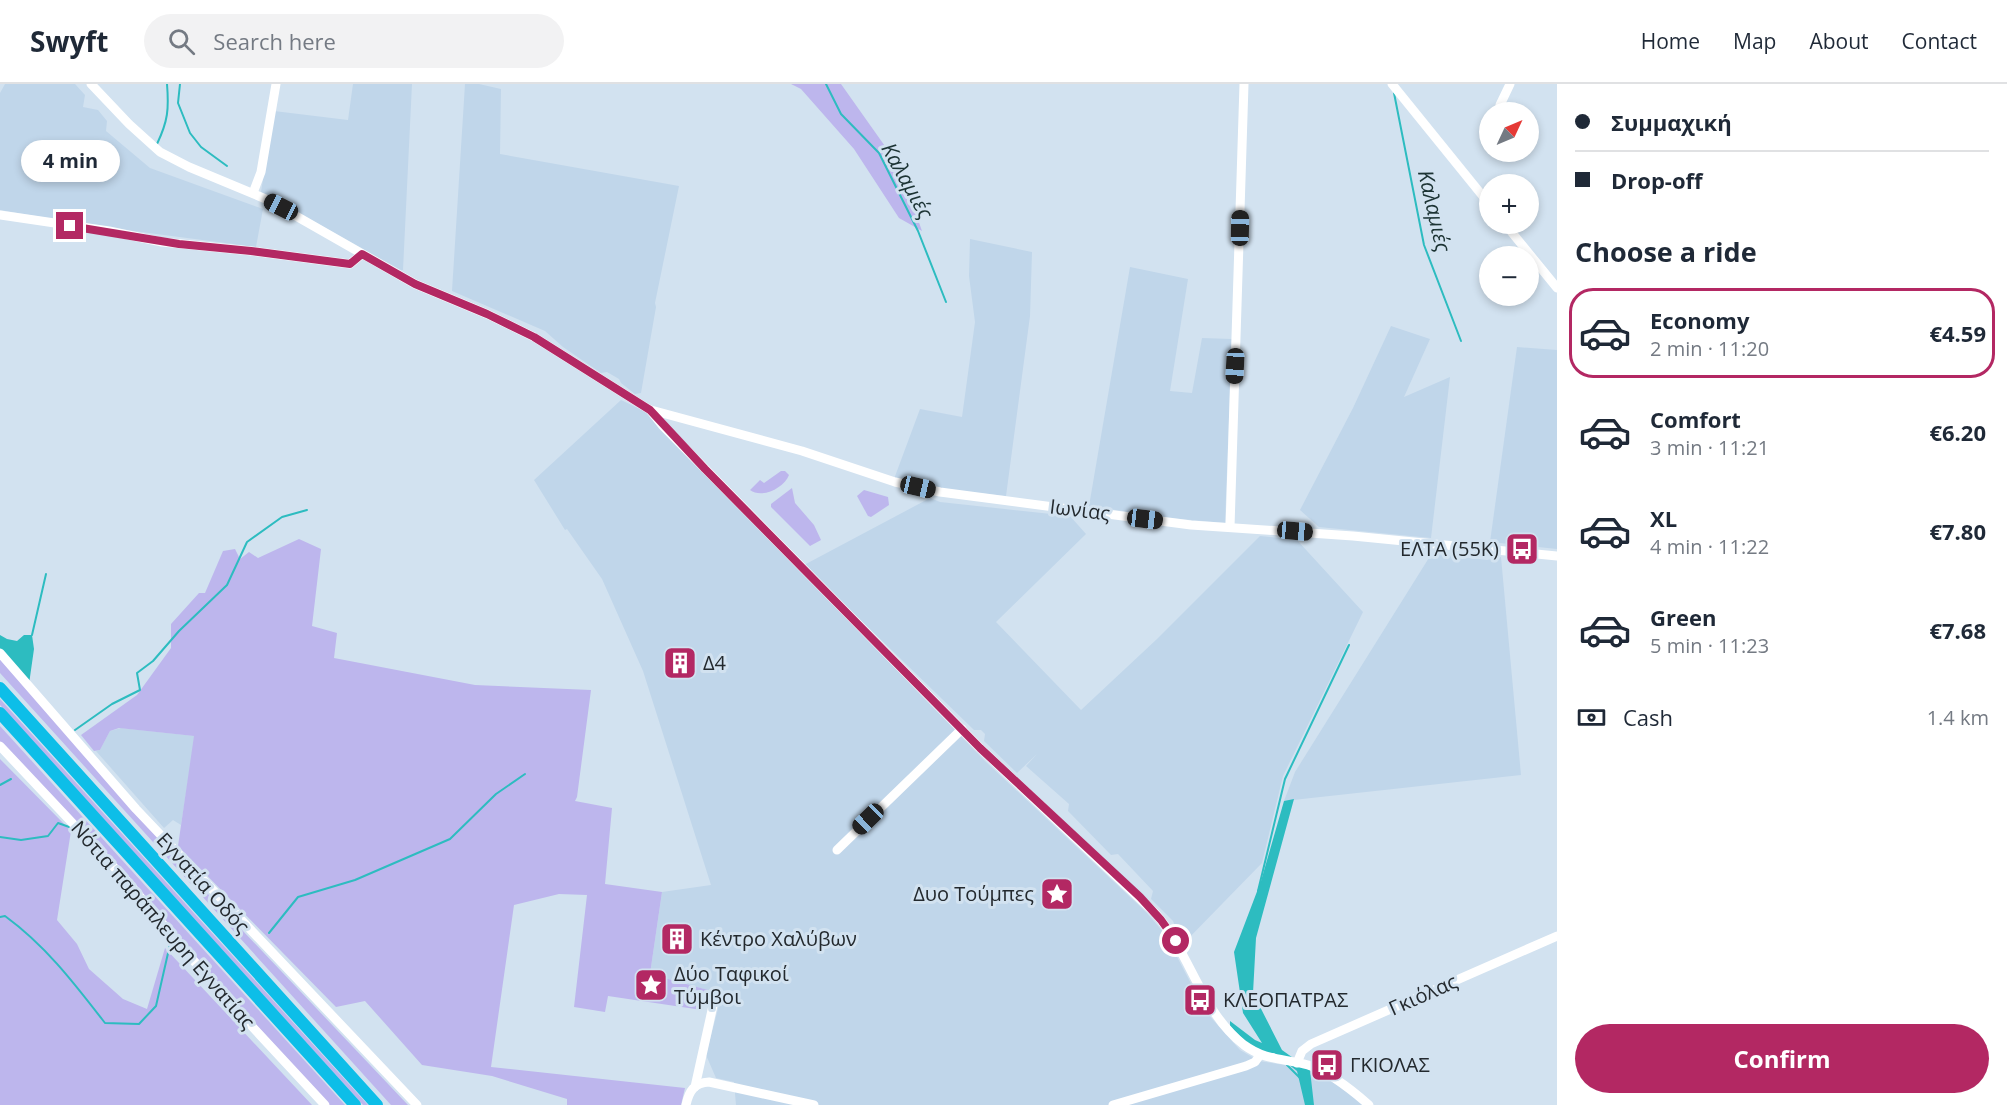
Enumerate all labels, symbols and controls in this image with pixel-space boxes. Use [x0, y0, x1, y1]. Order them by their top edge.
search box [144, 14, 564, 68]
text: Swyft [30, 22, 108, 60]
icon: search [165, 25, 198, 58]
text: Search here [213, 26, 336, 56]
text: Home [1641, 27, 1700, 55]
text: Map [1733, 27, 1776, 55]
text: About [1809, 27, 1869, 55]
text: Contact [1902, 27, 1977, 55]
north arrow [1479, 102, 1539, 162]
map controls [1479, 102, 1539, 306]
text: Συμμαχική [1611, 107, 1732, 137]
water label: Καλαμιές [875, 137, 941, 224]
callout: 4 min [20, 139, 119, 181]
text: 4 min [43, 147, 98, 174]
text: Drop-off [1611, 165, 1703, 195]
water label: Καλαμιές [1412, 167, 1458, 255]
button: + [1479, 174, 1539, 234]
car [261, 191, 301, 223]
car [1231, 210, 1249, 246]
route end [56, 212, 83, 239]
text: Choose a ride [1575, 233, 1757, 270]
button: − [1479, 246, 1539, 306]
text: Economy [1650, 305, 1749, 335]
icon: car [1578, 306, 1632, 360]
text: €4.59 [1929, 318, 1986, 348]
text: 2 min · 11:20 [1650, 335, 1769, 362]
car [1225, 348, 1245, 384]
text: Comfort [1650, 404, 1741, 434]
icon: car [1578, 405, 1632, 459]
text: €6.20 [1929, 417, 1986, 447]
text: 3 min · 11:21 [1650, 434, 1769, 461]
car [898, 474, 938, 500]
street label: Ιωνίας [1048, 492, 1112, 527]
text: XL [1650, 503, 1677, 533]
icon: car [1578, 504, 1632, 558]
car [1126, 508, 1164, 530]
text: €7.80 [1929, 516, 1986, 546]
car [1276, 520, 1314, 542]
bus stop icon: ΕΛΤΑ (55Κ) [1504, 531, 1540, 567]
text: 4 min · 11:22 [1650, 533, 1769, 560]
place label: ΕΛΤΑ (55Κ) [1400, 535, 1499, 562]
text: Green [1650, 602, 1716, 632]
icon: car [1578, 603, 1632, 657]
text: €7.68 [1929, 615, 1986, 645]
text: 5 min · 11:23 [1650, 632, 1769, 659]
building icon: Δ4 [662, 645, 698, 681]
place label: Δ4 [703, 649, 727, 676]
icon: cash [1575, 701, 1608, 734]
text: Cash [1623, 702, 1673, 732]
text: 1.4 km [1927, 704, 1989, 731]
car [849, 800, 887, 838]
street label: Νότια παράπλευρη Εγνατίας [65, 815, 262, 1035]
street label: Εγνατία Οδός [151, 826, 256, 939]
place icon: Δυο Τούμπες [1039, 876, 1075, 912]
place label: Δυο Τούμπες [913, 880, 1034, 907]
building icon: Κέντρο Χαλύβων [659, 921, 695, 957]
place label: Κέντρο Χαλύβων [700, 925, 857, 952]
route start [1162, 927, 1189, 954]
place label: Δύο Ταφικοί Τύμβοι [674, 960, 789, 1010]
place icon: Δύο Ταφικοί Τύμβοι [633, 967, 669, 1003]
street label: Γκιόλας [1384, 967, 1462, 1022]
bus stop icon: ΚΛΕΟΠΑΤΡΑΣ [1182, 982, 1218, 1018]
place label: ΚΛΕΟΠΑΤΡΑΣ [1223, 986, 1348, 1013]
button: Confirm [1575, 1024, 1989, 1093]
bus stop icon: ΓΚΙΟΛΑΣ [1309, 1047, 1345, 1083]
place label: ΓΚΙΟΛΑΣ [1350, 1051, 1430, 1078]

